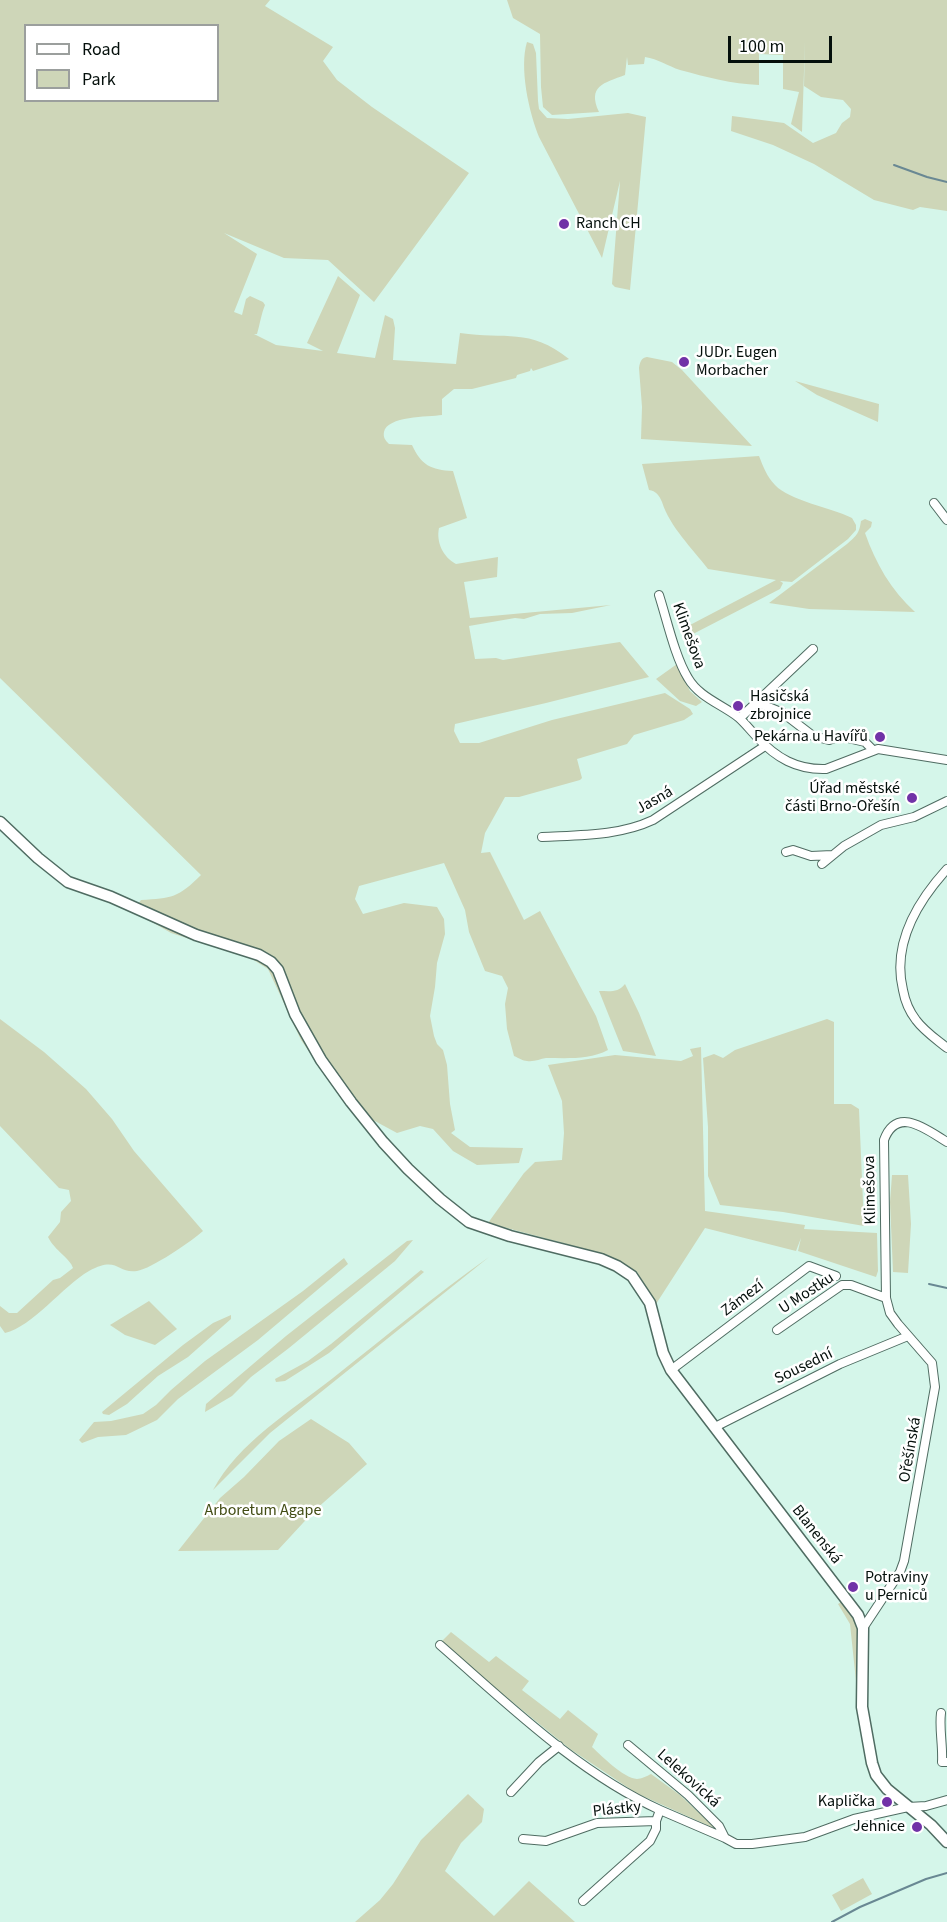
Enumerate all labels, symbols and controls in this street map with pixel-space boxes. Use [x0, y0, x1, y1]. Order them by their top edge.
legend [24, 24, 219, 102]
scale bar [731, 24, 834, 62]
text: 100 m [739, 34, 784, 59]
text: Road [82, 37, 121, 62]
text: Park [82, 67, 116, 92]
place label: Ranch CH [576, 214, 641, 234]
marker: Ranch CH [557, 217, 571, 231]
place label: JUDr. Eugen Morbacher [696, 343, 777, 381]
marker: JUDr. Eugen Morbacher [677, 355, 691, 369]
street label: Klimešova [667, 600, 709, 672]
place label: Hasičská zbrojnice [750, 687, 811, 725]
marker: Hasičská zbrojnice [731, 699, 745, 713]
place label: Pekárna u Havířů [754, 727, 868, 747]
marker: Pekárna u Havířů [873, 730, 887, 744]
place label: Úřad městské části Brno-Ořešín [785, 779, 900, 817]
street label: Jasná [633, 783, 677, 819]
marker: Úřad městské části Brno-Ořešín [905, 791, 919, 805]
street label: Klimešova [861, 1155, 881, 1225]
street label: U Mostku [776, 1269, 838, 1319]
street label: Zámezí [718, 1277, 768, 1321]
street label: Sousední [772, 1345, 836, 1389]
street label: Ořešínská [896, 1416, 926, 1484]
park label: Arboretum Agape [205, 1501, 321, 1521]
street label: Blanenská [787, 1502, 845, 1568]
place label: Potraviny u Perniců [865, 1568, 928, 1606]
marker: Potraviny u Perniců [846, 1580, 860, 1594]
street label: Lelekovická [652, 1746, 724, 1812]
place label: Kaplička [818, 1792, 875, 1812]
marker: Kaplička [880, 1795, 894, 1809]
street label: Plástky [592, 1798, 642, 1822]
place label: Jehnice [853, 1817, 905, 1837]
marker: Jehnice [910, 1820, 924, 1834]

